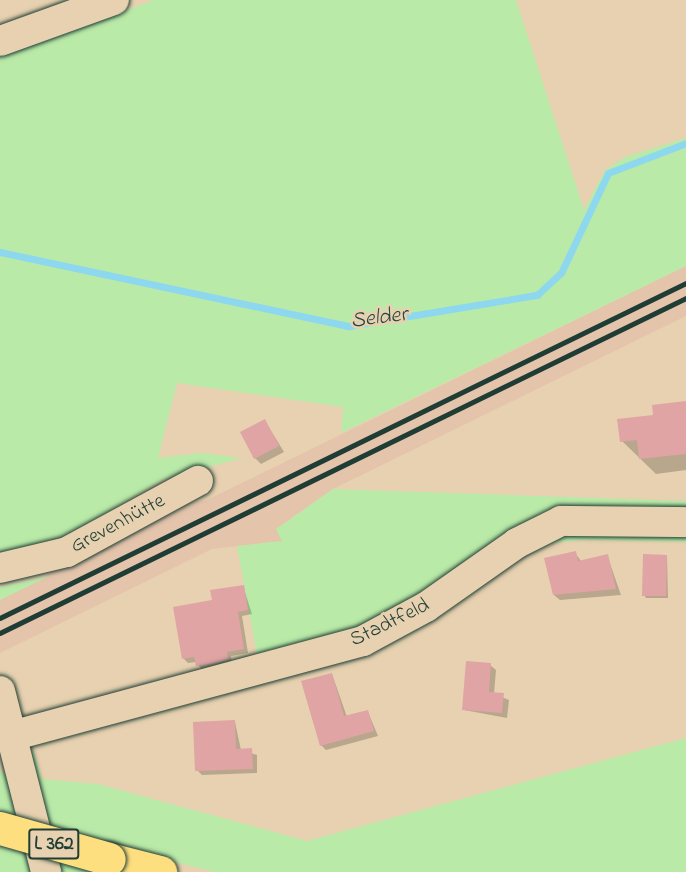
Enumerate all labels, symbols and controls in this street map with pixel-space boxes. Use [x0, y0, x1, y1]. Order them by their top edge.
water label: Selder [349, 302, 409, 336]
street label: Grevenhütte [67, 489, 169, 559]
street label: Stadtfeld [346, 593, 434, 653]
road number: L 362 [27, 827, 81, 861]

